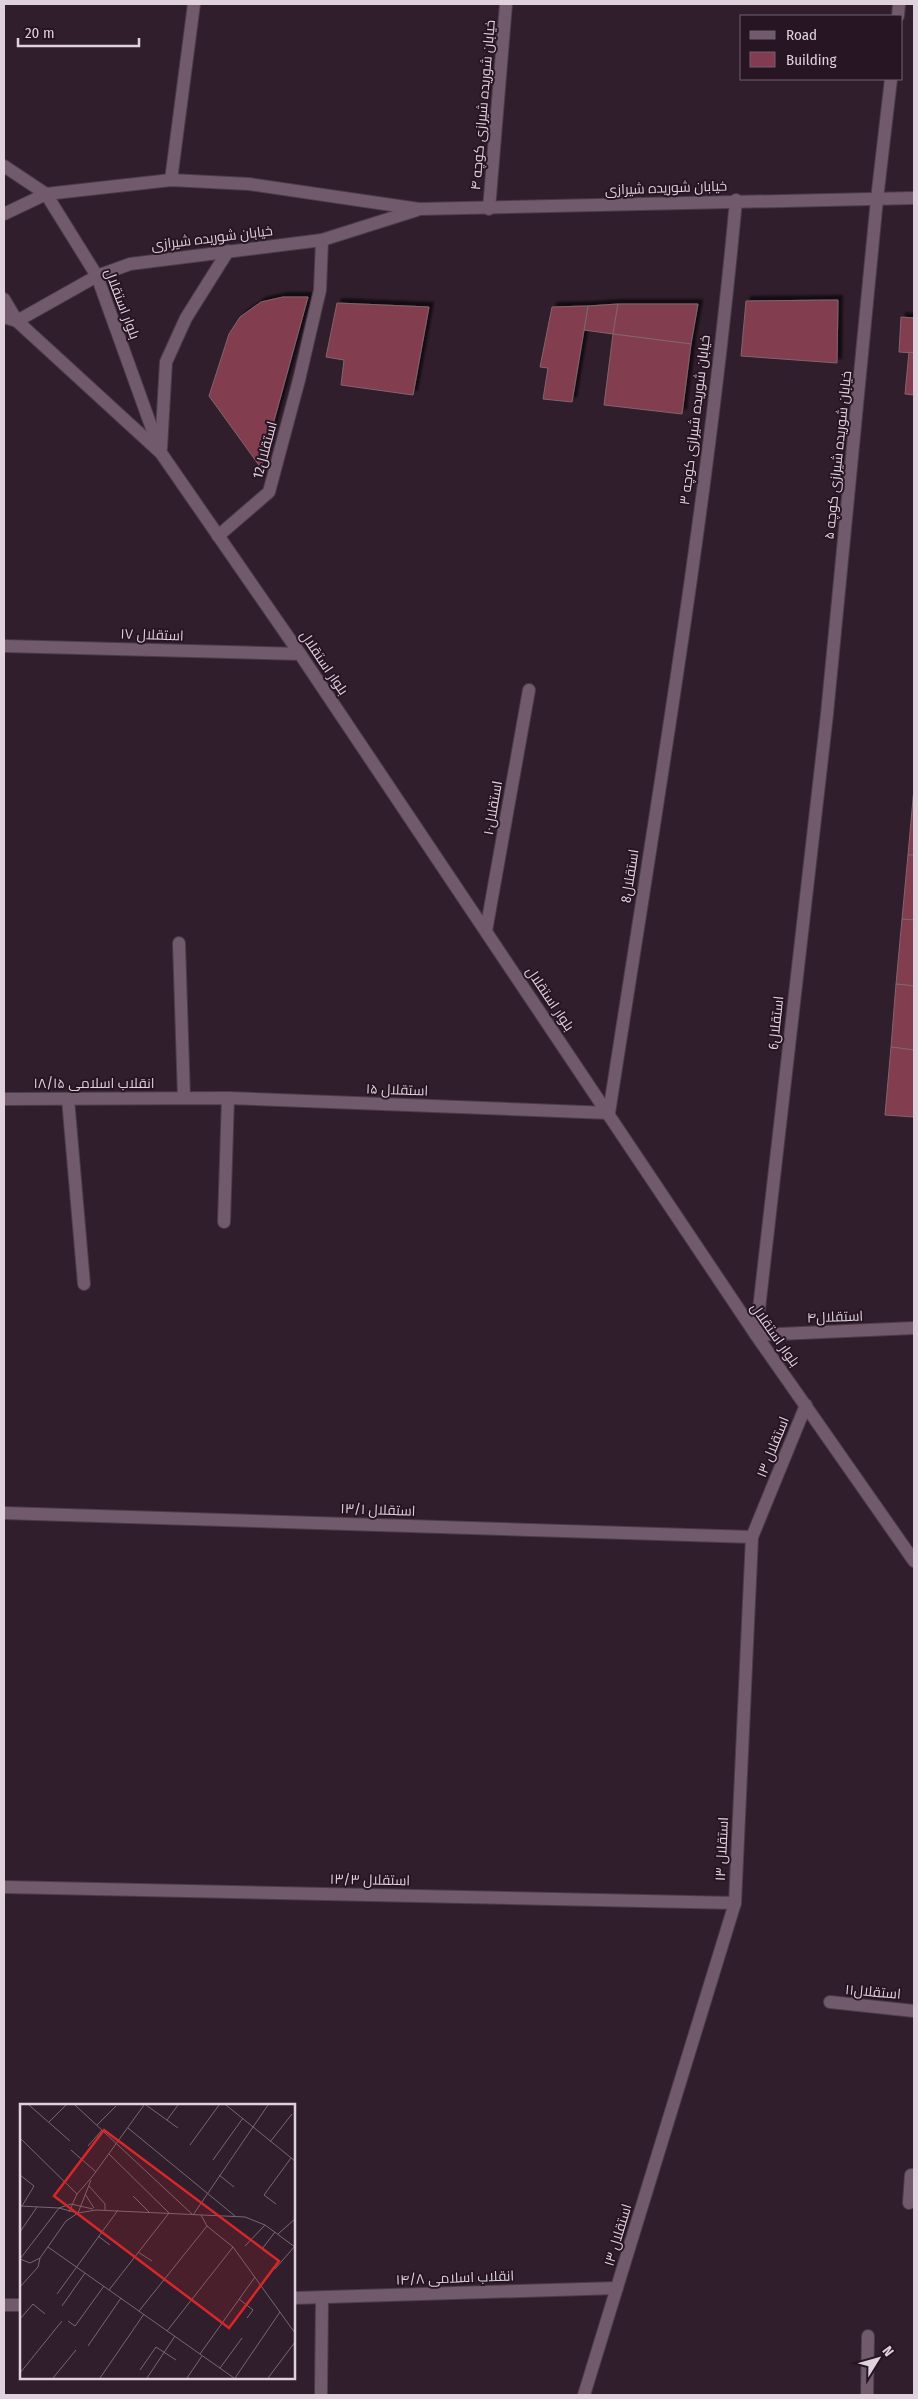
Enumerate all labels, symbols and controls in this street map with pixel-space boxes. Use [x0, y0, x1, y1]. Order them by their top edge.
scale bar [18, 15, 139, 47]
legend [740, 15, 903, 80]
street label: خیابان شوریده شیرازی کوچه ۴ [467, 19, 500, 191]
text: 20 m [25, 24, 55, 42]
text: Road [786, 26, 817, 44]
text: Building [786, 51, 837, 69]
street label: خیابان شوریده شیرازی [605, 177, 727, 199]
street label: خیابان شوریده شیرازی [150, 222, 274, 254]
street label: بلوار استقلال [101, 266, 143, 342]
street label: خیابان شوریده شیرازی کوچه ۳ [676, 334, 715, 506]
street label: خیابان شوریده شیرازی کوچه ۵ [821, 370, 856, 540]
street label: استقلال12 [249, 419, 281, 481]
street label: ۱۷ استقلال [120, 625, 184, 645]
street label: بلوار استقلال [296, 628, 352, 698]
street label: استقلال۱۰ [480, 779, 506, 837]
street label: استقلال8 [617, 848, 643, 904]
street label: بلوار استقلال [522, 964, 578, 1034]
street label: استقلال6 [765, 995, 787, 1051]
street label: ۱۸/۱۵ انقلاب اسلامی [33, 1075, 155, 1092]
street label: ۱۵ استقلال [366, 1080, 428, 1100]
street label: بلوار استقلال [747, 1300, 803, 1370]
street label: استقلال۴ [807, 1308, 863, 1326]
street label: ۱۳ استقلال [753, 1414, 793, 1480]
street label: ۱۳/۱ استقلال [340, 1500, 416, 1520]
street label: ۱۳ استقلال [712, 1816, 732, 1882]
street label: ۱۳/۳ استقلال [330, 1871, 410, 1889]
street label: استقلال۱۱ [844, 1981, 902, 2003]
inset map [20, 2104, 295, 2379]
street label: ۱۳ استقلال [600, 2202, 636, 2268]
street label: ۱۴/۸ انقلاب اسلامی [395, 2267, 515, 2289]
north arrow [853, 2334, 903, 2384]
text: N [879, 2343, 897, 2360]

